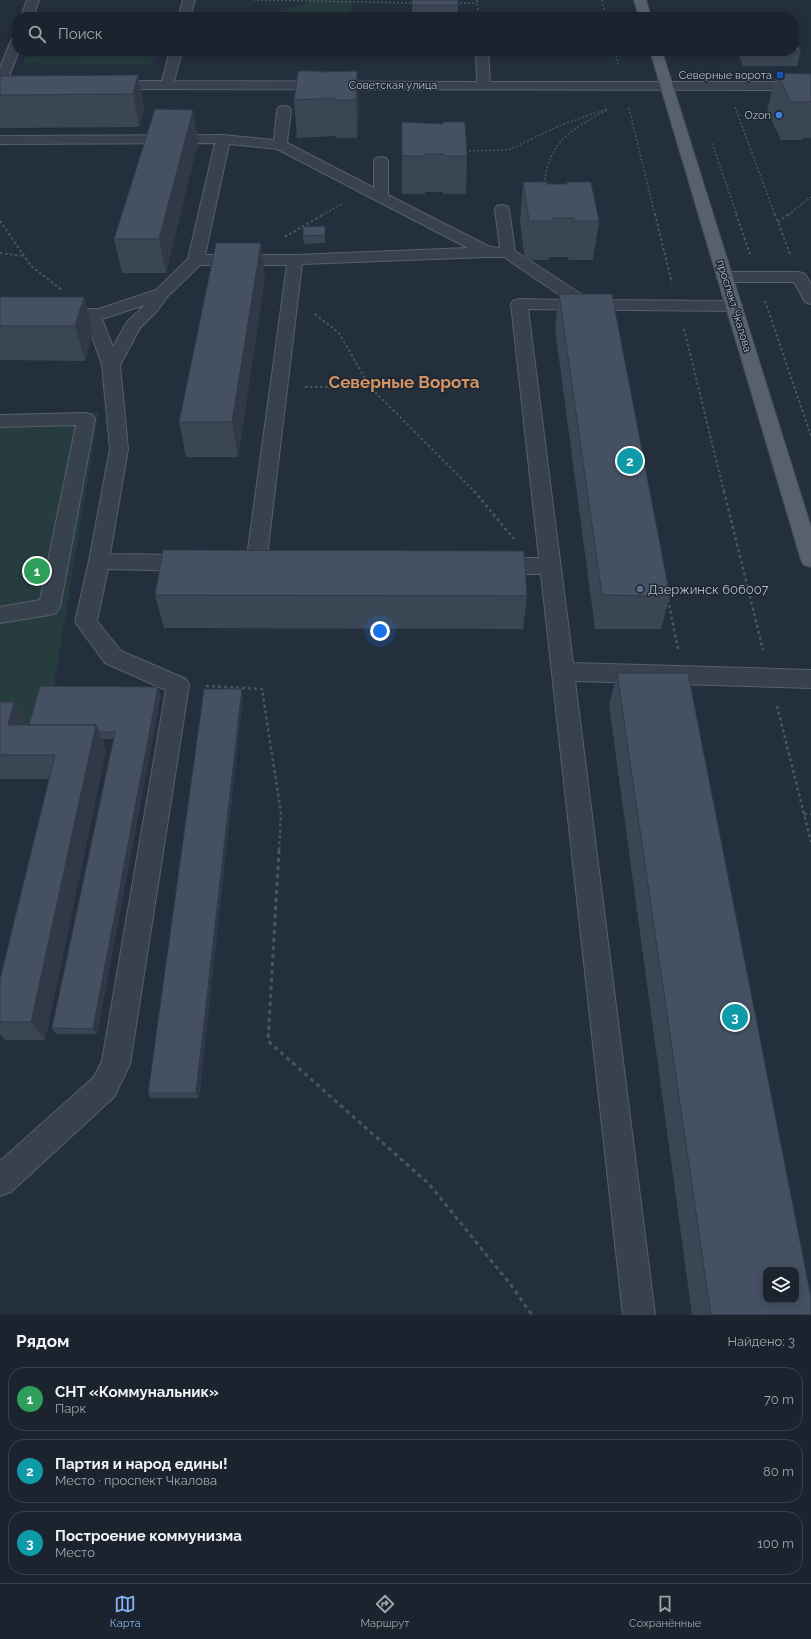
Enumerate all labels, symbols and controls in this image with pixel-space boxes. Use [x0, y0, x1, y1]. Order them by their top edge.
search box [12, 12, 799, 56]
icon: search [26, 23, 48, 45]
text: Поиск [58, 25, 103, 43]
place label: Северные ворота [679, 69, 772, 82]
marker: Северные ворота [775, 70, 785, 80]
street label: Советская улица [349, 79, 437, 92]
place label: Ozon [744, 109, 771, 122]
marker: Ozon [774, 110, 784, 120]
street label: проспект Чкалова [714, 258, 754, 354]
district label: Северные Ворота [329, 372, 480, 392]
pin: 2 [617, 446, 643, 476]
pin: 1 [24, 556, 50, 586]
place label: Дзержинск 606007 [648, 582, 769, 597]
marker: Дзержинск 606007 [635, 584, 645, 594]
your location [370, 621, 390, 641]
pin: 3 [722, 1002, 748, 1032]
map controls [763, 1267, 799, 1303]
button: layers [763, 1267, 799, 1303]
text: Рядом [16, 1331, 69, 1351]
text: Найдено: 3 [727, 1334, 795, 1349]
text: СНТ «Коммунальник» [55, 1383, 219, 1401]
text: 1 [27, 1392, 33, 1407]
text: 70 m [764, 1392, 794, 1407]
text: Парк [55, 1401, 86, 1416]
text: Партия и народ едины! [55, 1455, 228, 1473]
text: 2 [26, 1464, 34, 1479]
text: 80 m [763, 1464, 794, 1479]
text: Место · проспект Чкалова [55, 1473, 217, 1488]
text: Построение коммунизма [55, 1527, 242, 1545]
text: 3 [26, 1536, 34, 1551]
text: 100 m [757, 1536, 794, 1551]
text: Место [55, 1545, 95, 1560]
tab: Карта [110, 1593, 141, 1630]
tab: Маршрут [360, 1593, 409, 1630]
tab: Сохранённые [629, 1593, 701, 1630]

